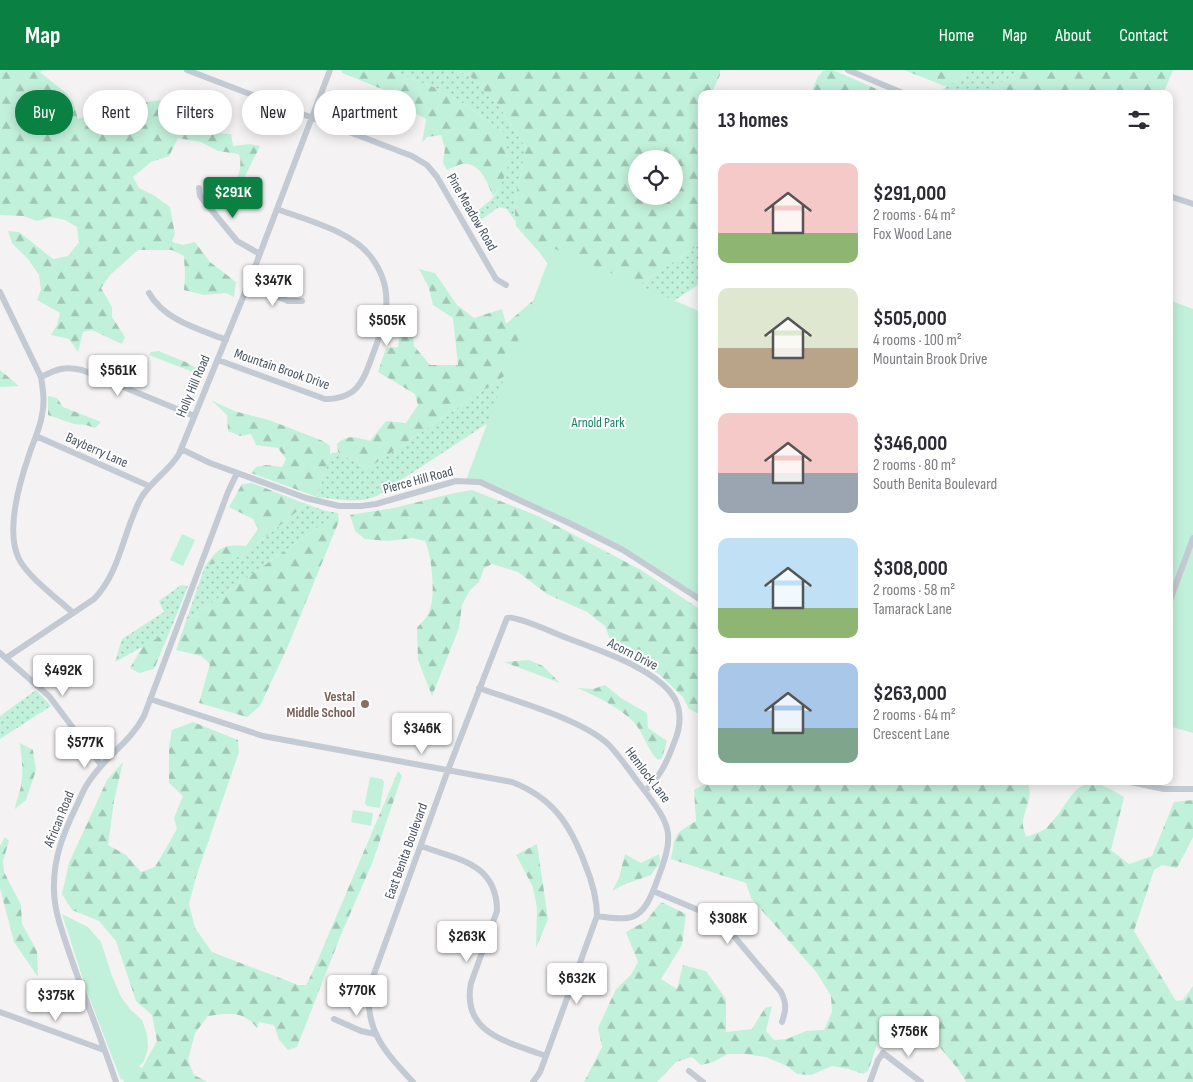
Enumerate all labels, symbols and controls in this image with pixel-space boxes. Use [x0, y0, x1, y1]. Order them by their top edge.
text: Map [25, 21, 60, 50]
text: Home [939, 25, 974, 46]
text: Map [1002, 25, 1027, 46]
text: About [1055, 25, 1091, 46]
text: Contact [1119, 25, 1168, 46]
chip: Buy [15, 90, 73, 135]
chip: Rent [83, 90, 148, 135]
chip: Filters [158, 90, 232, 135]
chip: New [242, 90, 304, 135]
chip: Apartment [314, 90, 416, 135]
icon: filters [1125, 106, 1153, 134]
text: 13 homes [718, 108, 788, 133]
map controls [628, 150, 683, 205]
button: locate [628, 150, 683, 205]
street label: Pine Meadow Road [443, 170, 501, 254]
pin: $291K [198, 176, 268, 219]
text: $291,000 [873, 181, 946, 206]
text: $291K [214, 183, 252, 202]
icon: home [758, 183, 818, 243]
text: 2 rooms · 64 m² [873, 206, 956, 225]
text: Fox Wood Lane [873, 225, 952, 244]
pin: $347K [238, 264, 308, 307]
text: $347K [254, 271, 292, 290]
pin: $505K [352, 304, 422, 347]
text: $505,000 [873, 306, 947, 331]
icon: home [758, 308, 818, 368]
text: $505K [368, 311, 406, 330]
text: 4 rooms · 100 m² [873, 331, 962, 350]
street label: Mountain Brook Drive [232, 345, 332, 393]
text: Mountain Brook Drive [873, 350, 987, 369]
street label: Holly Hill Road [172, 352, 214, 420]
pin: $561K [83, 354, 153, 397]
text: $561K [99, 361, 137, 380]
park label: Arnold Park [570, 414, 625, 431]
street label: Bayberry Lane [63, 429, 131, 471]
text: $346,000 [873, 431, 947, 456]
icon: home [758, 433, 818, 493]
text: 2 rooms · 80 m² [873, 456, 956, 475]
street label: Pierce Hill Road [381, 462, 455, 498]
text: South Benita Boulevard [873, 475, 997, 494]
text: $308,000 [873, 556, 948, 581]
icon: home [758, 558, 818, 618]
text: 2 rooms · 58 m² [873, 581, 955, 600]
text: Tamarack Lane [873, 600, 952, 619]
street label: Acorn Drive [604, 634, 661, 674]
pin: $492K [28, 654, 98, 697]
text: $492K [44, 661, 82, 680]
text: $263,000 [873, 681, 947, 706]
icon: home [758, 683, 818, 743]
place label: Vestal Middle School [287, 688, 355, 721]
marker: Vestal Middle School [359, 698, 371, 710]
text: 2 rooms · 64 m² [873, 706, 956, 725]
pin: $346K [387, 712, 457, 755]
text: $346K [403, 719, 441, 738]
text: Crescent Lane [873, 725, 950, 744]
pin: $577K [50, 726, 120, 769]
text: $577K [66, 733, 104, 752]
street label: Hemlock Lane [621, 744, 675, 806]
street label: African Road [40, 788, 78, 850]
street label: East Benita Boulevard [381, 800, 431, 901]
pin: $308K [693, 902, 763, 945]
text: $308K [709, 909, 747, 928]
pin: $263K [432, 920, 502, 963]
text: $263K [448, 927, 486, 946]
pin: $632K [542, 962, 612, 1005]
text: $632K [558, 969, 596, 988]
pin: $770K [322, 974, 392, 1017]
pin: $375K [21, 980, 91, 1022]
text: $770K [338, 981, 376, 1000]
text: $375K [37, 986, 75, 1005]
pin: $756K [874, 1016, 944, 1058]
text: $756K [890, 1022, 928, 1041]

